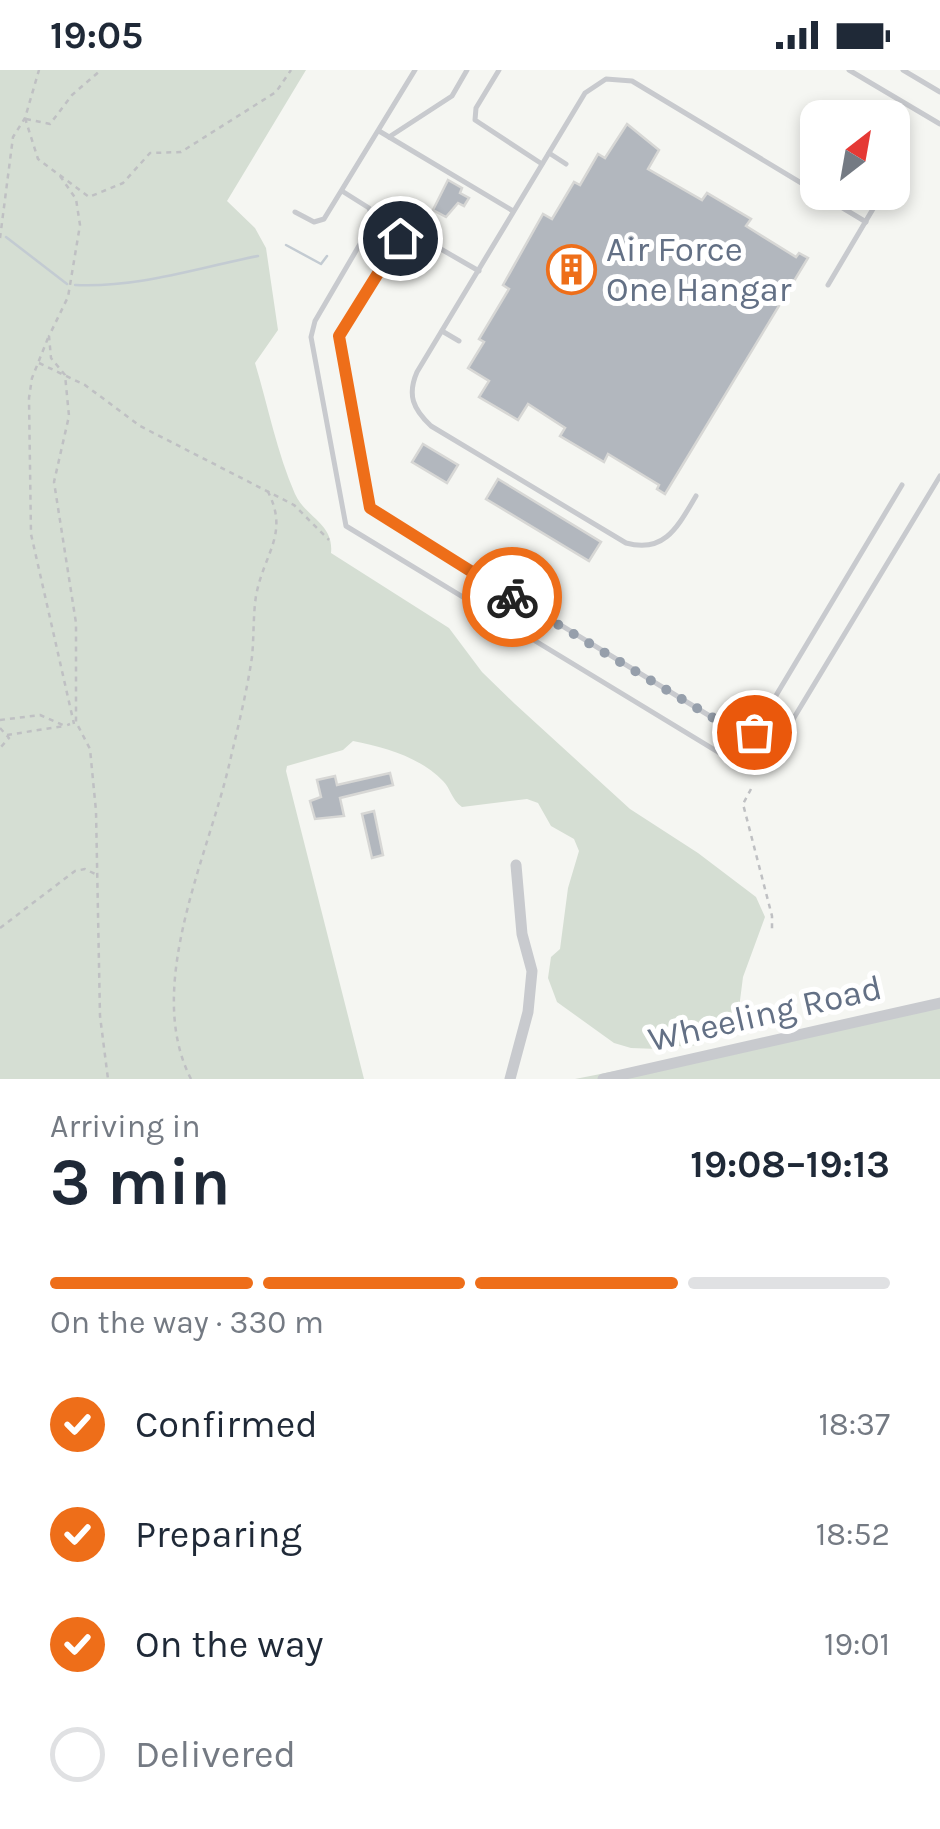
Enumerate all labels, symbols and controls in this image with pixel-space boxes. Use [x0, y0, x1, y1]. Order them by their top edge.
text: 19:05 [50, 13, 143, 58]
north arrow [800, 100, 910, 210]
map controls [800, 100, 910, 210]
pin [358, 196, 443, 281]
icon: home [373, 211, 428, 266]
place label: Air Force One Hangar [606, 229, 792, 310]
building icon: Air Force One Hangar [545, 243, 597, 295]
courier [462, 547, 562, 647]
icon: bike [485, 570, 540, 625]
pin [712, 690, 797, 775]
icon: bag [727, 705, 782, 760]
street label: Wheeling Road [644, 967, 886, 1060]
text: Arriving in [50, 1108, 201, 1145]
text: 19:08–19:13 [690, 1142, 890, 1187]
text: 3 min [50, 1144, 230, 1220]
text: On the way · 330 m [50, 1304, 324, 1341]
icon: check [50, 1397, 105, 1452]
text: Confirmed [135, 1402, 318, 1447]
text: 18:37 [818, 1406, 890, 1443]
icon: check [50, 1507, 105, 1562]
text: Preparing [135, 1512, 302, 1557]
text: 18:52 [816, 1516, 890, 1553]
icon: check [50, 1617, 105, 1672]
text: On the way [135, 1622, 323, 1667]
text: 19:01 [824, 1626, 890, 1663]
text: Delivered [135, 1732, 296, 1777]

